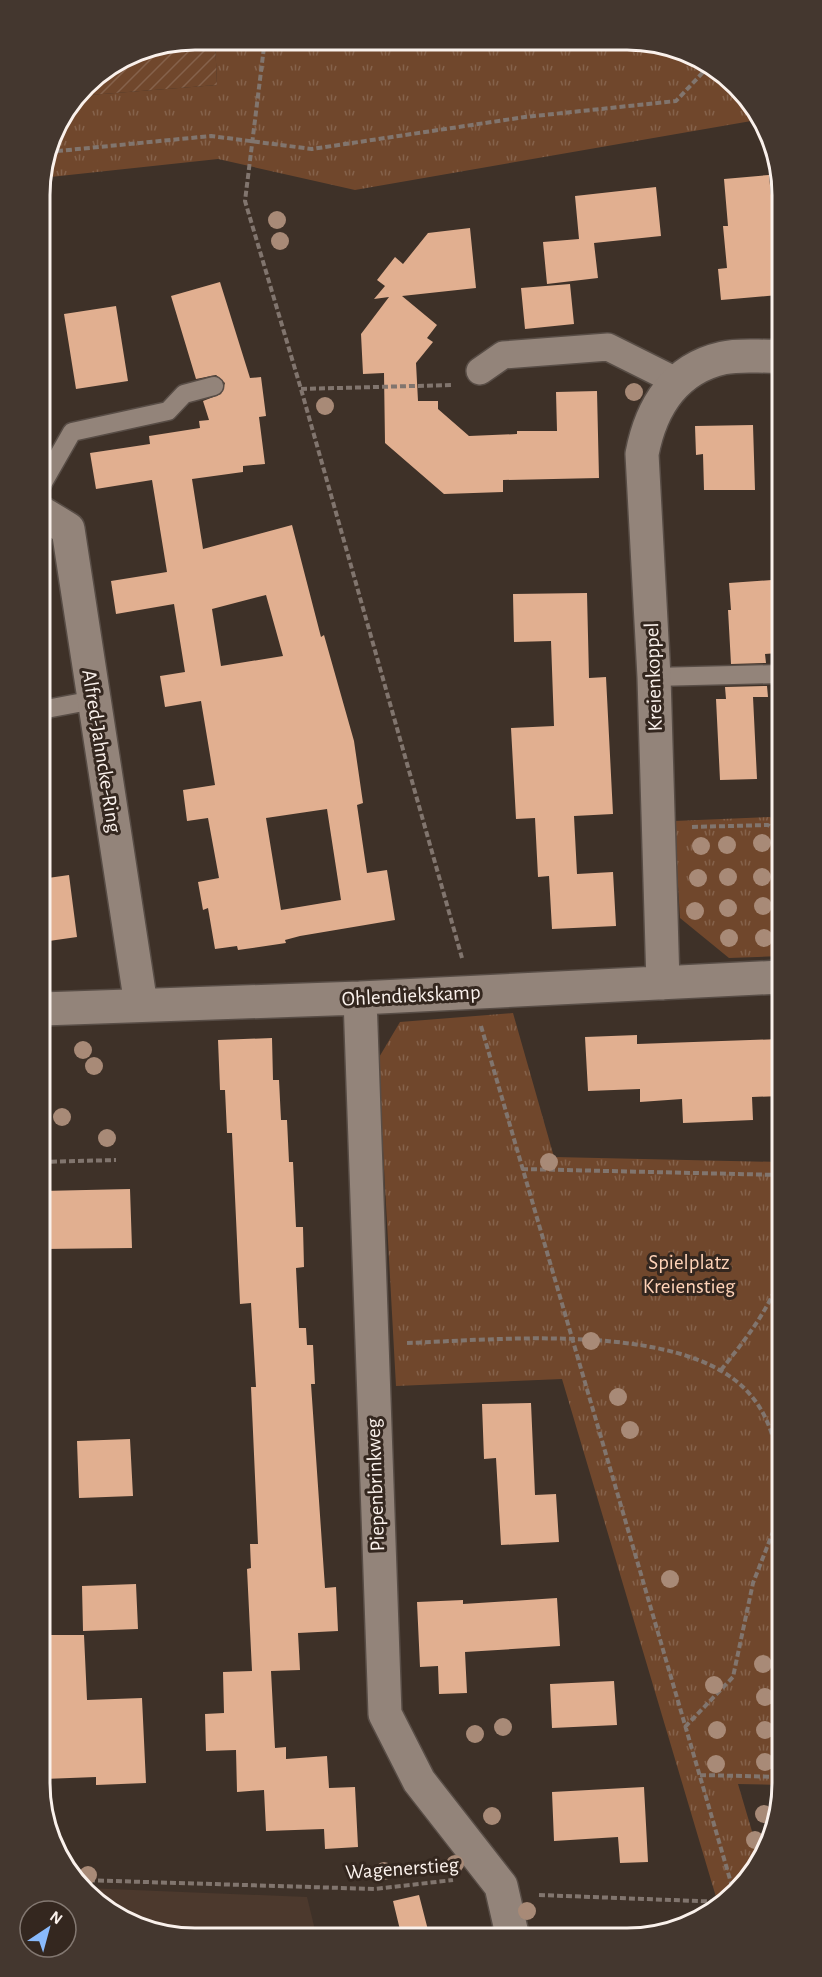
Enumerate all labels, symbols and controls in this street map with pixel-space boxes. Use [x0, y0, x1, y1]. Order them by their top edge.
street label: Kreienkoppel [641, 622, 666, 732]
street label: Alfred-Jahncke-Ring [78, 668, 125, 835]
street label: Ohlendiekskamp [341, 981, 481, 1010]
park label: Spielplatz Kreienstieg [643, 1252, 736, 1297]
street label: Piepenbrinkweg [363, 1417, 388, 1552]
street label: Wagenerstieg [345, 1854, 460, 1883]
north arrow [18, 1899, 78, 1959]
text: N [47, 1908, 65, 1927]

